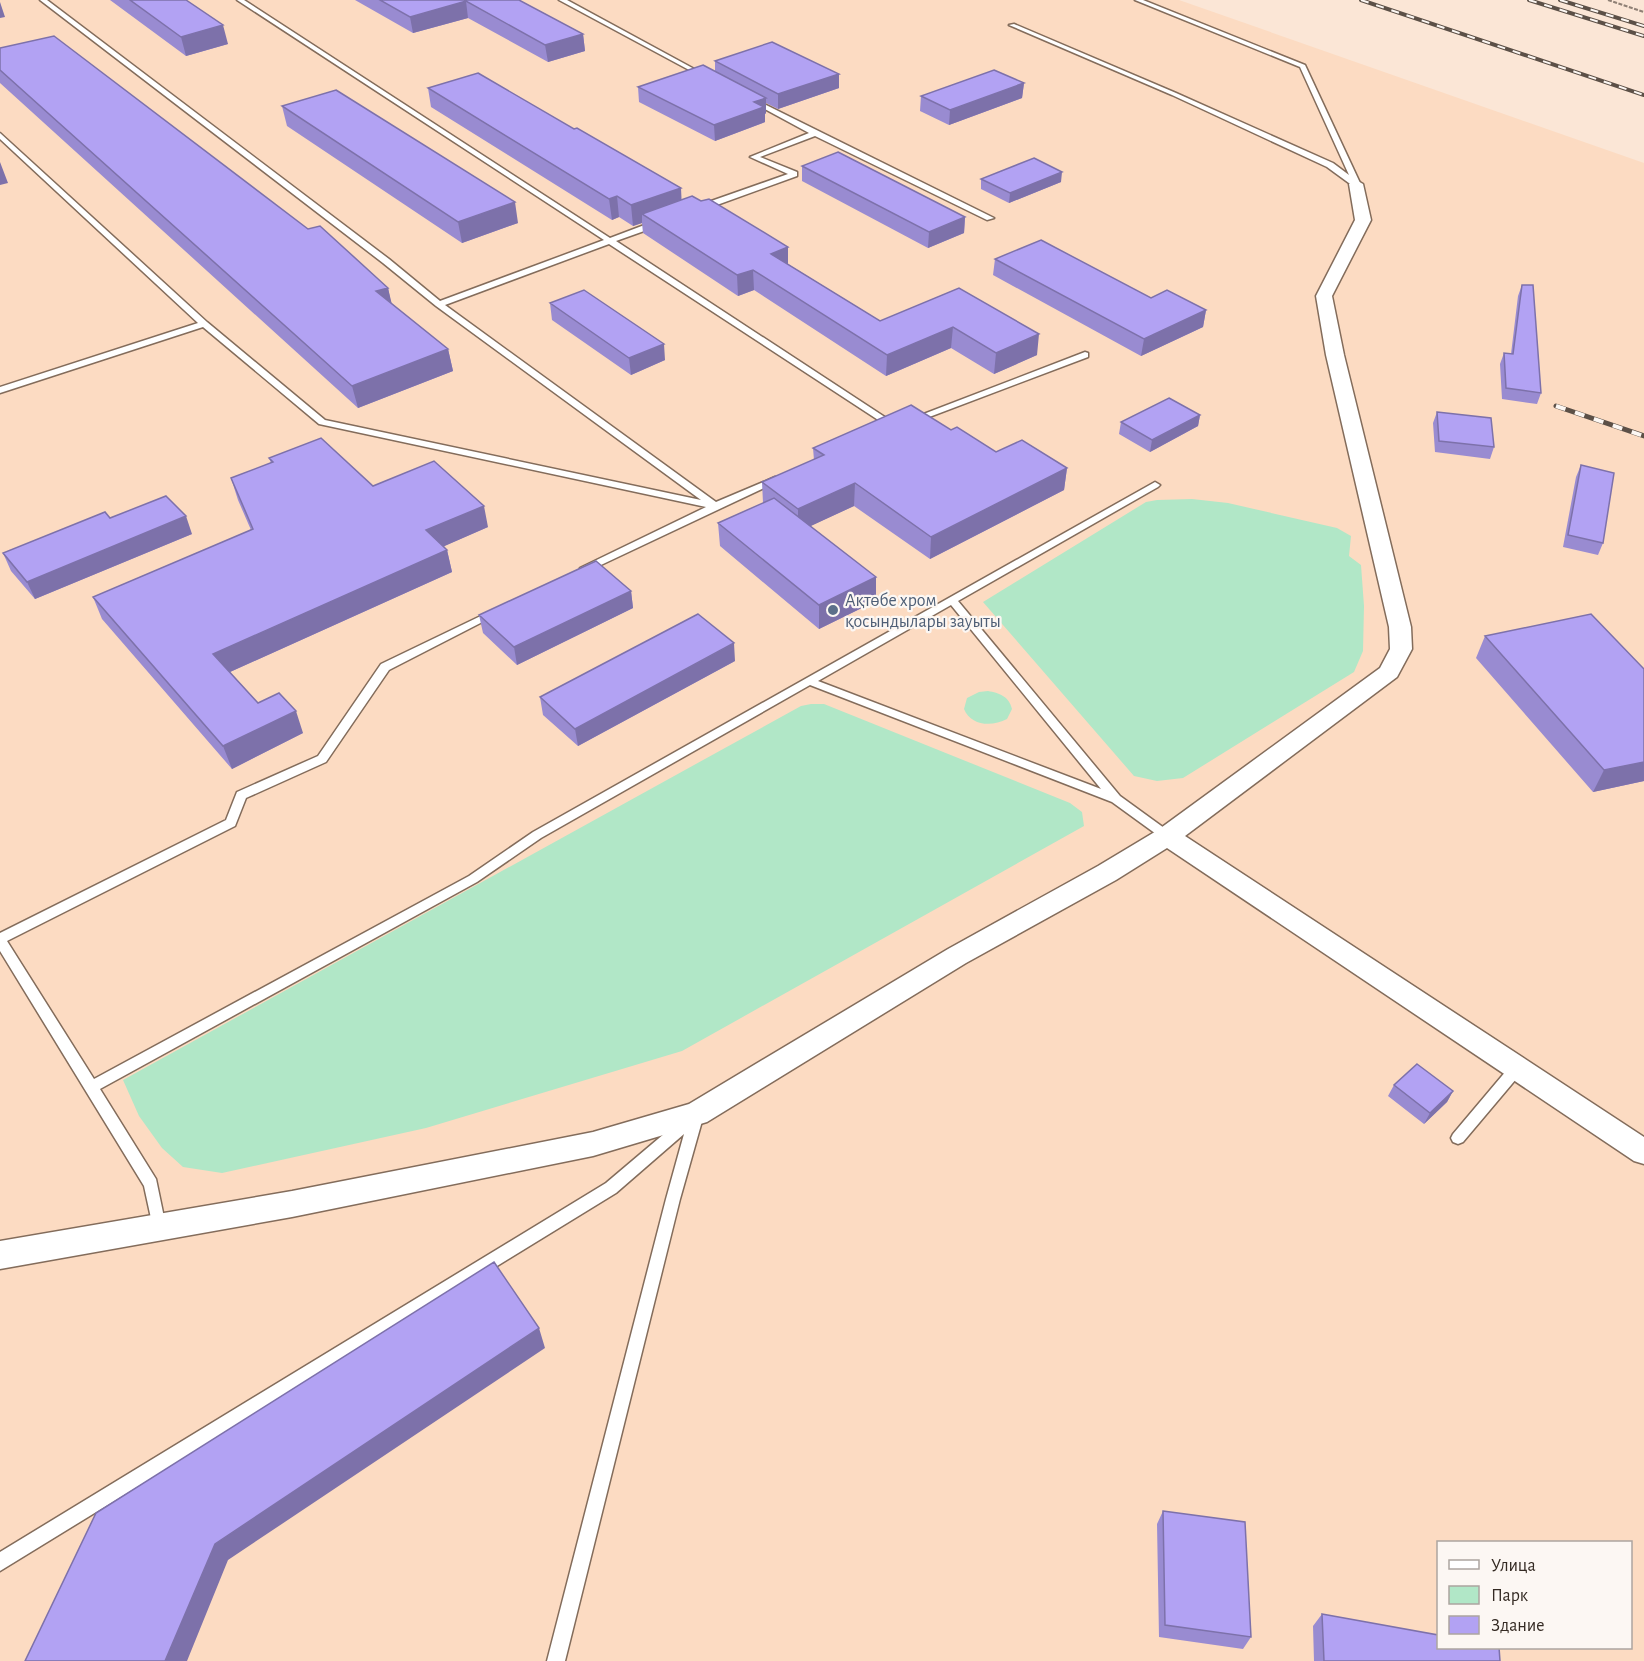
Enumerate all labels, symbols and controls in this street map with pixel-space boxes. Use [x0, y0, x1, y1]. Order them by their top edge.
place label: Ақтөбе хром қосындылары зауыты [845, 591, 1001, 631]
marker: Ақтөбе хром қосындылары зауыты [826, 603, 840, 617]
legend [1437, 1541, 1632, 1649]
text: Улица [1491, 1557, 1536, 1575]
text: Парк [1491, 1587, 1529, 1605]
text: Здание [1491, 1617, 1545, 1635]

